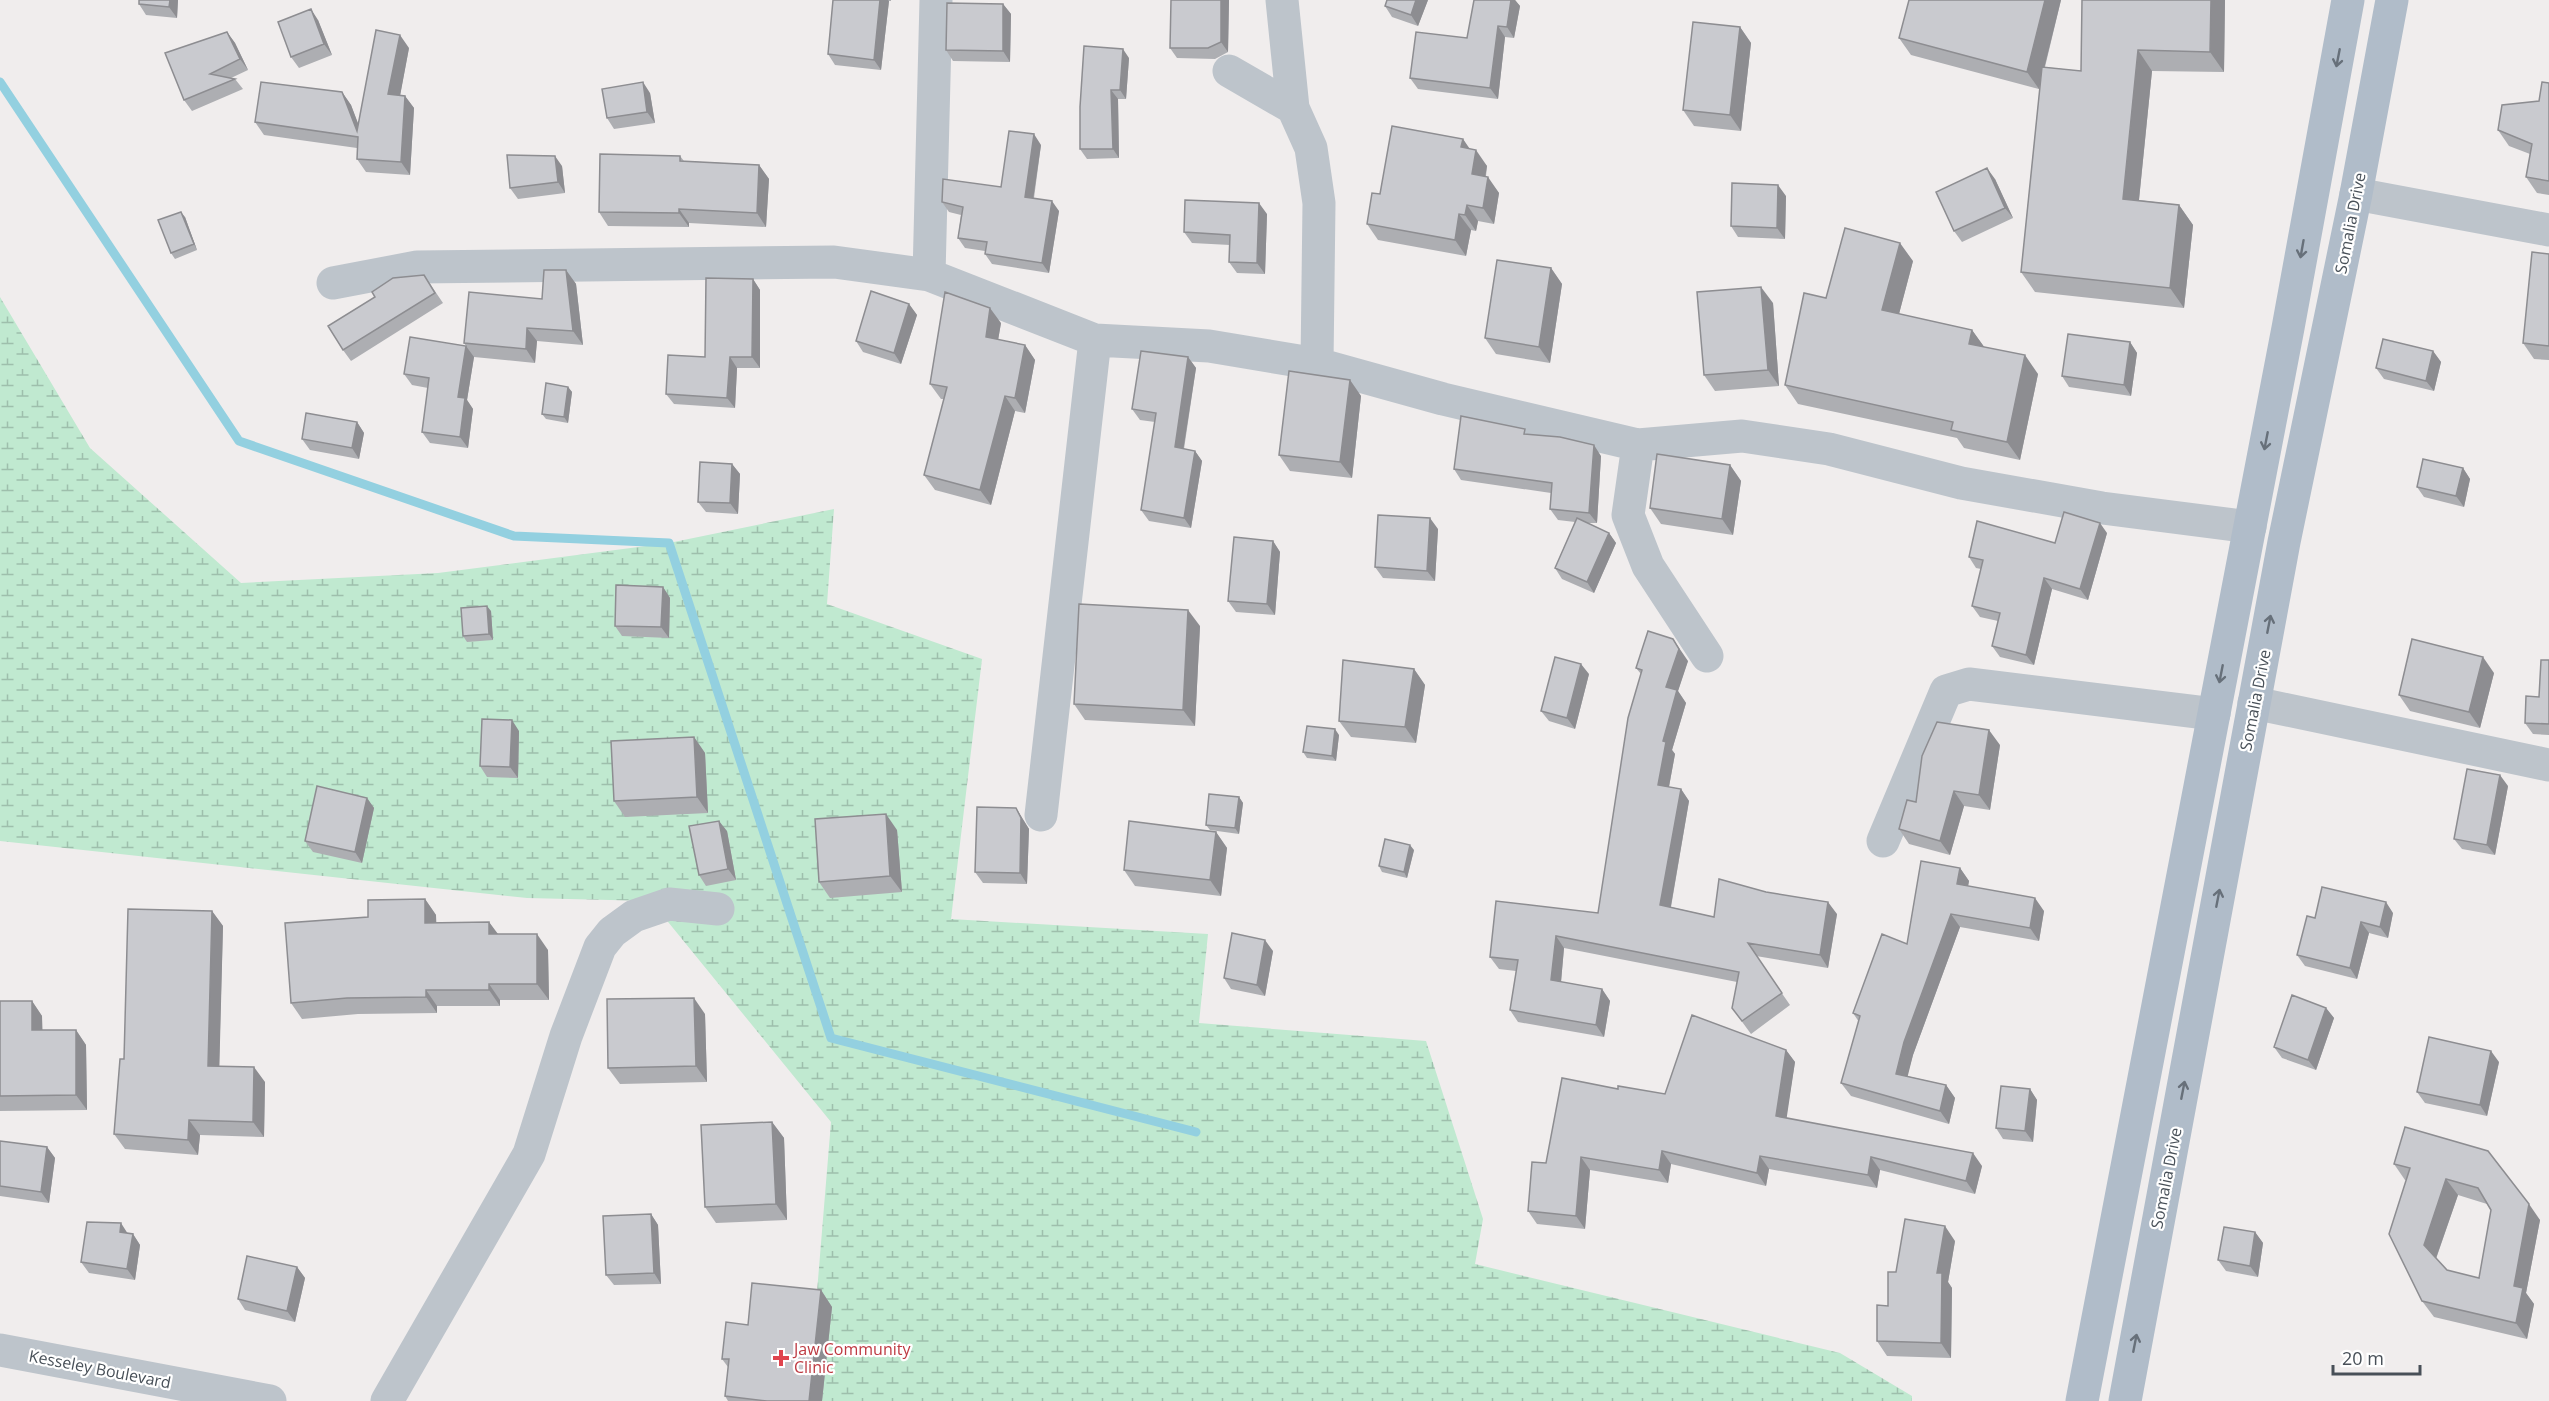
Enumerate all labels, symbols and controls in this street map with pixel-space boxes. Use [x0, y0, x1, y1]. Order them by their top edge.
one-way arrow [2332, 47, 2343, 67]
street label: Somalia Drive [2329, 171, 2371, 275]
one-way arrow [2296, 239, 2307, 259]
one-way arrow [2260, 431, 2271, 450]
one-way arrow [2264, 614, 2275, 634]
street label: Somalia Drive [2234, 648, 2276, 752]
one-way arrow [2215, 663, 2226, 683]
one-way arrow [2213, 889, 2224, 908]
one-way arrow [2177, 1080, 2188, 1100]
street label: Somalia Drive [2145, 1126, 2187, 1230]
one-way arrow [2130, 1334, 2141, 1354]
place label: Jaw Community Clinic [792, 1338, 911, 1378]
scale bar [2333, 1338, 2420, 1376]
street label: Kesseley Boulevard [27, 1344, 173, 1394]
text: 20 m [2342, 1346, 2384, 1370]
marker: Jaw Community Clinic [772, 1349, 790, 1367]

